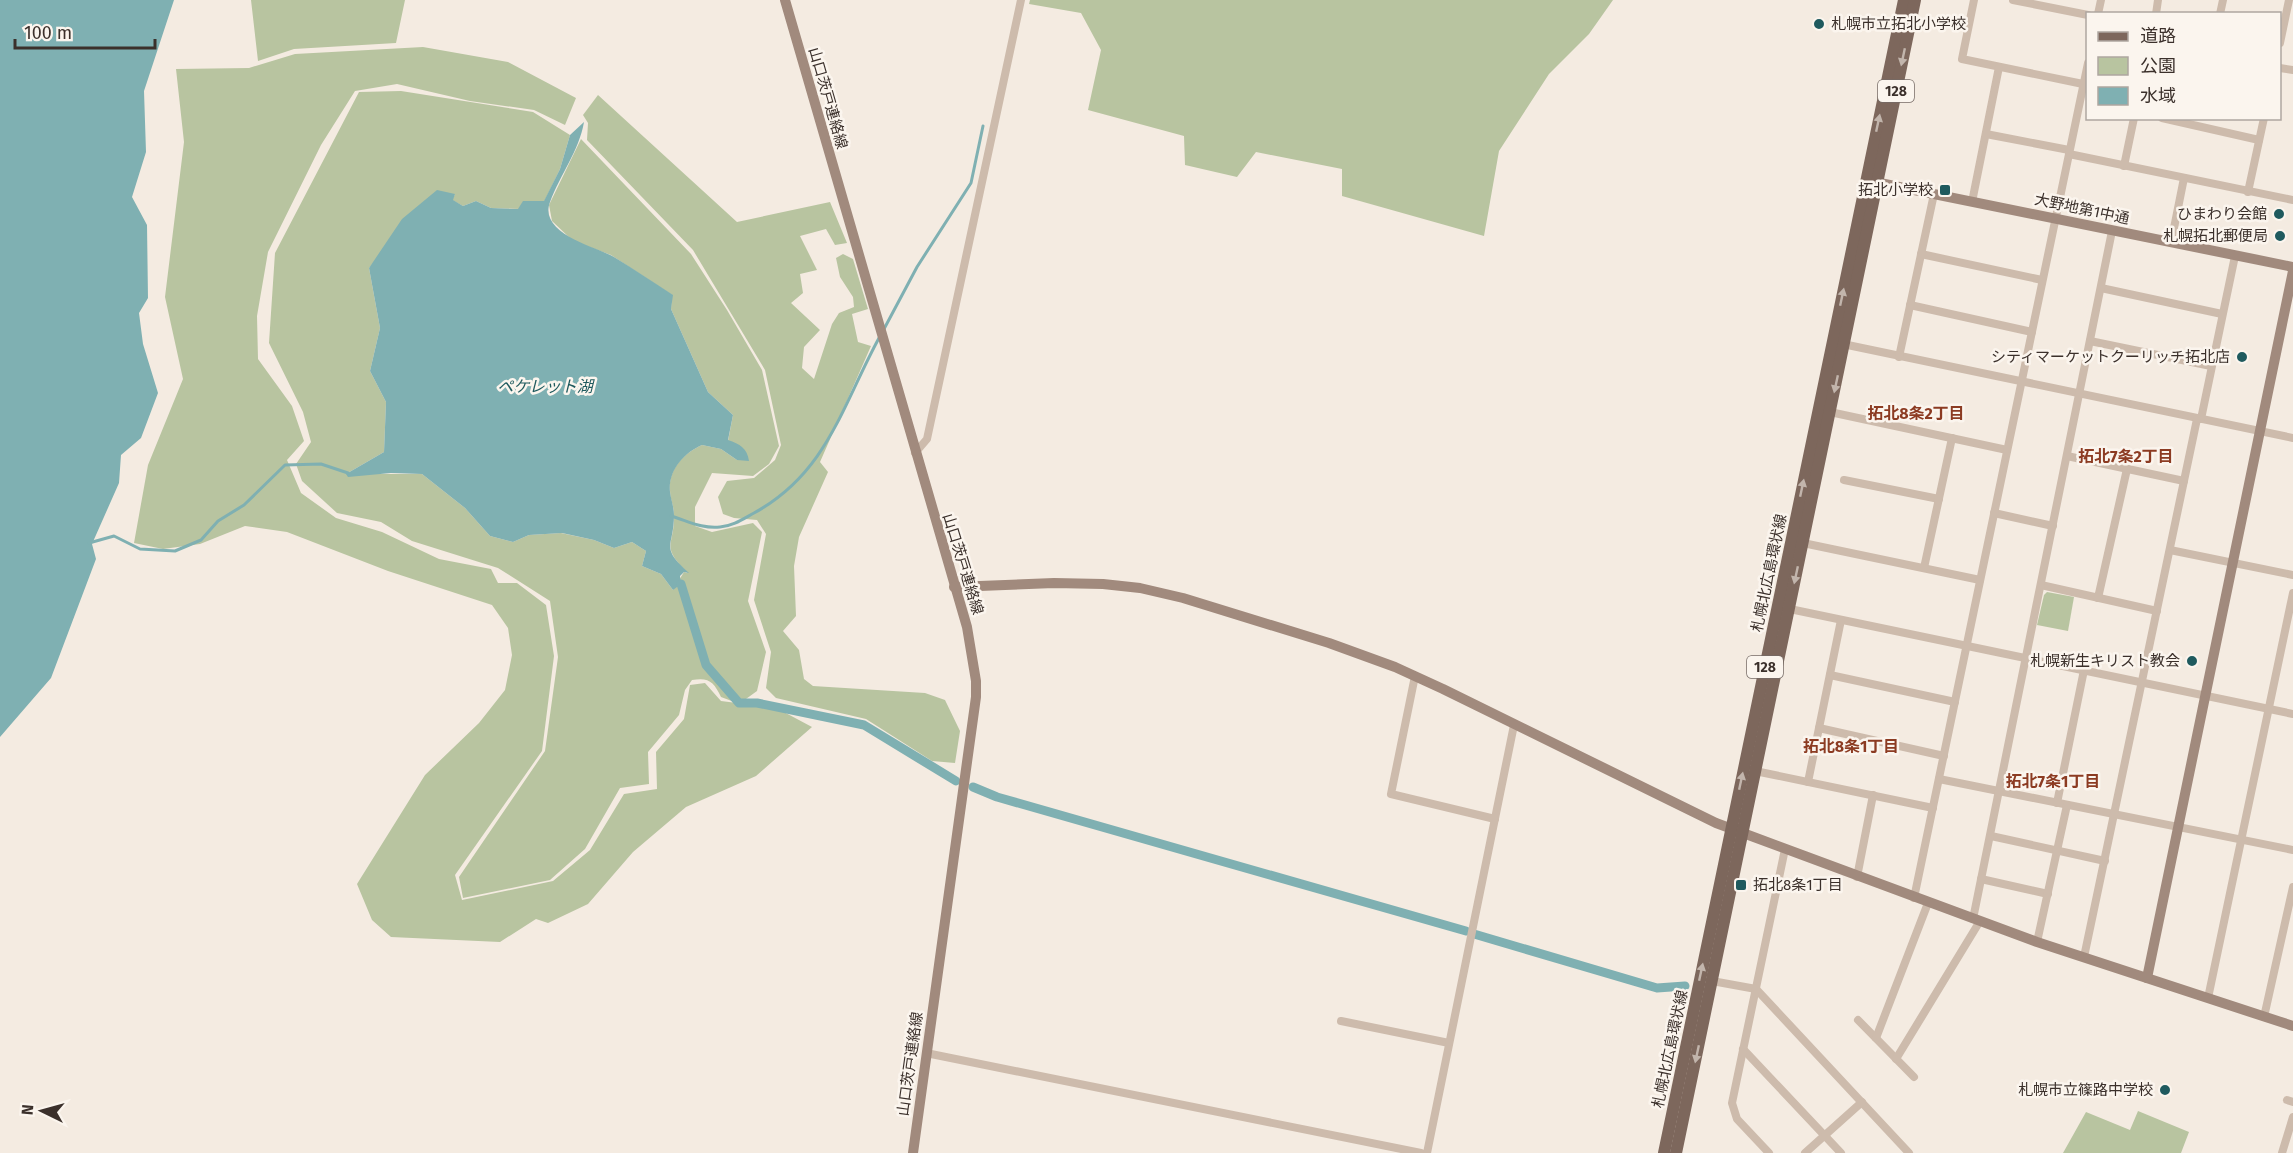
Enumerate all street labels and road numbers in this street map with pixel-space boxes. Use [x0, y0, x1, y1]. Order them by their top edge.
street label: 山口茨戸連絡線 [805, 45, 851, 151]
road number: 128 [1878, 80, 1914, 102]
street label: 大野地第1中通 [2033, 190, 2131, 228]
street label: 山口茨戸連絡線 [939, 511, 987, 617]
street label: 札幌北広島環状線 [1748, 512, 1790, 634]
road number: 128 [1747, 656, 1783, 678]
street label: 札幌北広島環状線 [1649, 988, 1691, 1110]
street label: 山口茨戸連絡線 [894, 1011, 926, 1117]

